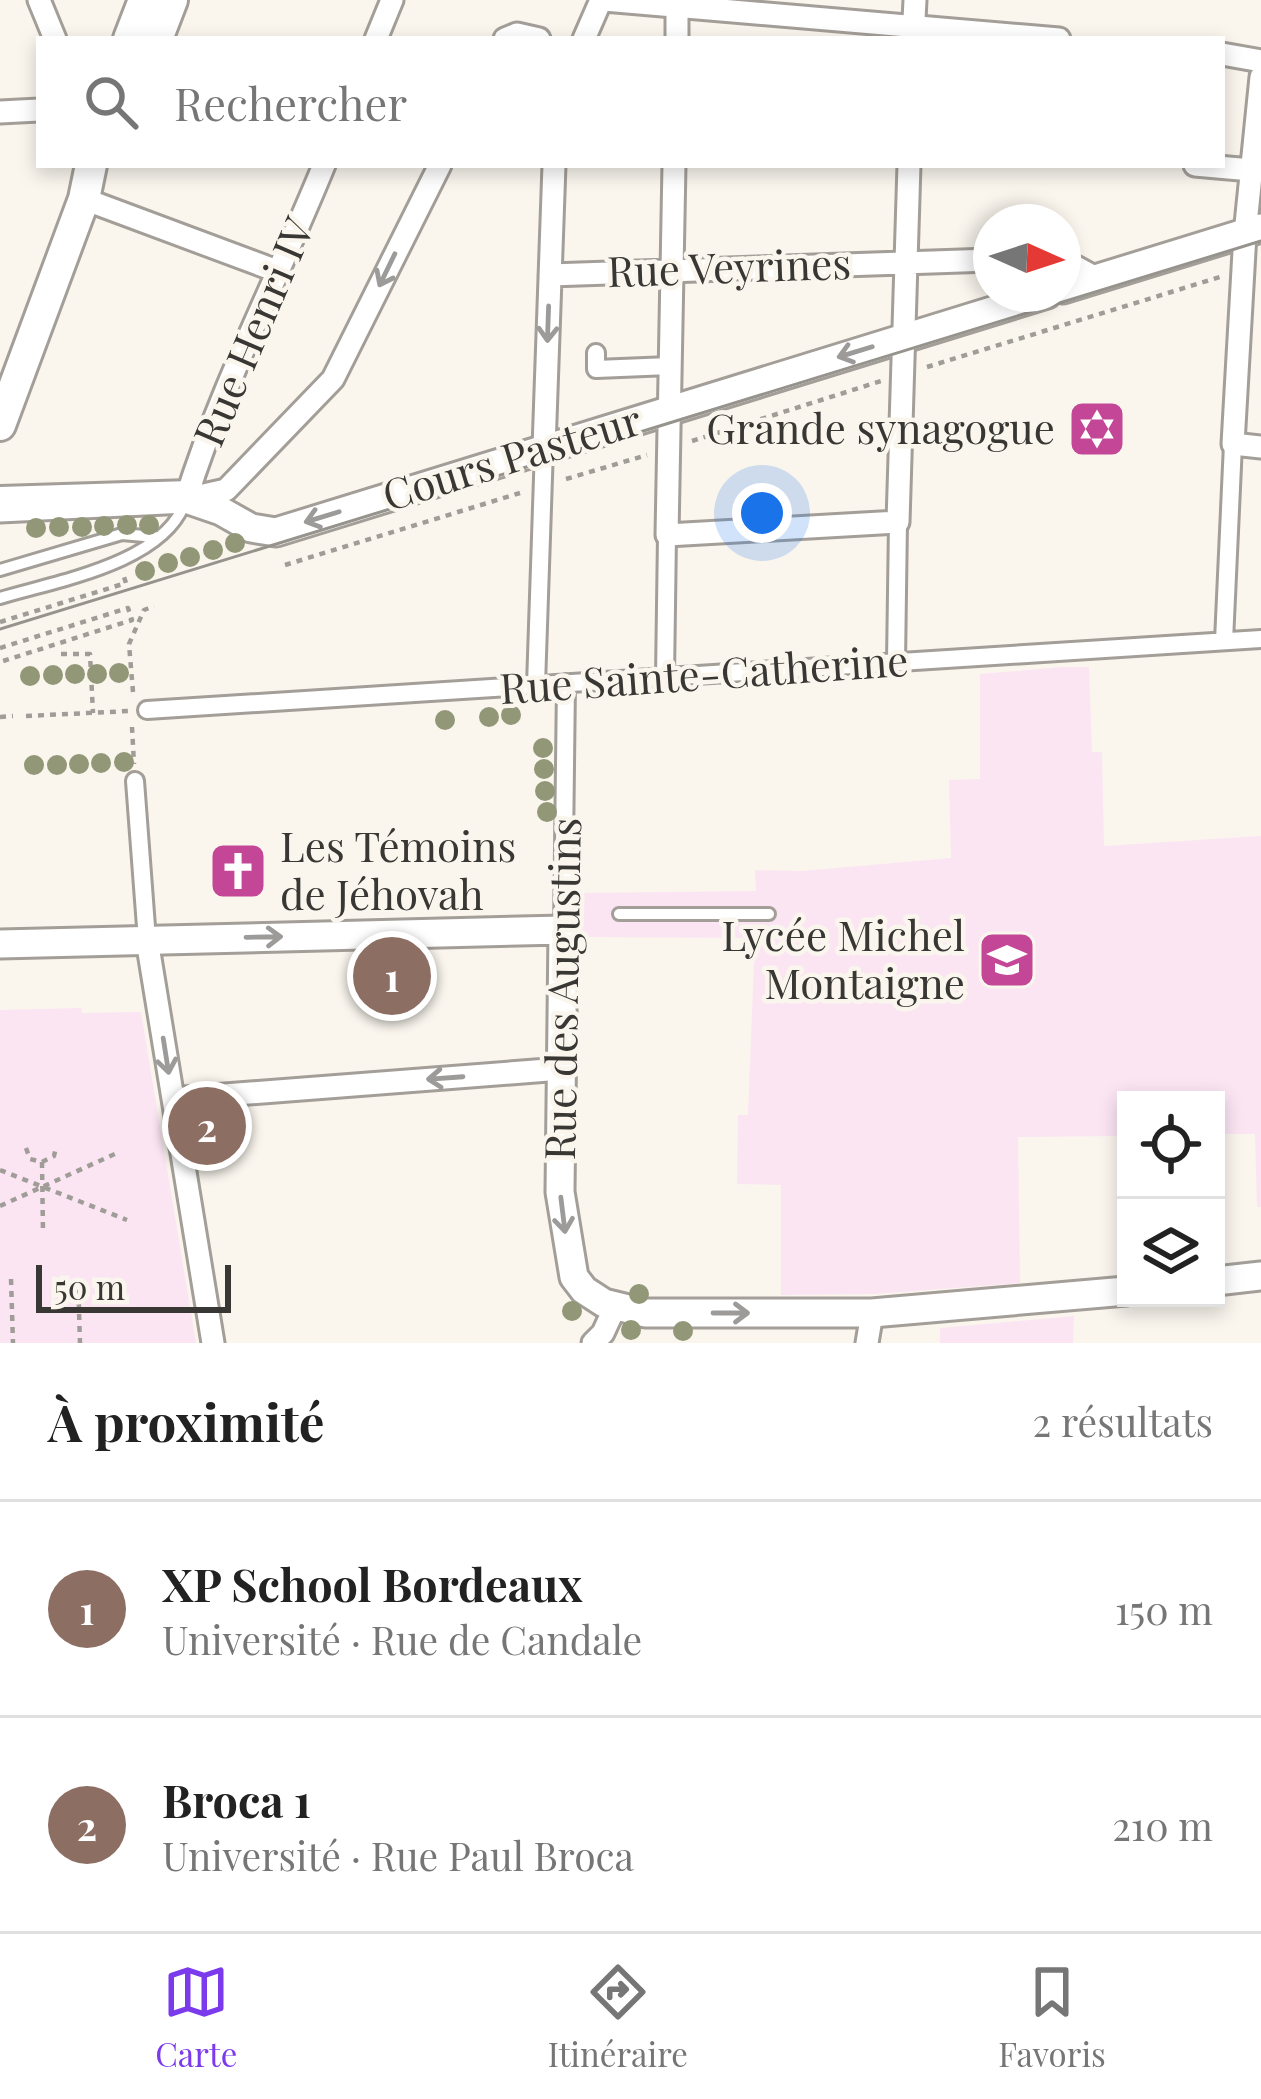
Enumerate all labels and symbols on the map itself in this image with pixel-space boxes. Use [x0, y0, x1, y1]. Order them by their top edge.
north arrow [973, 204, 1081, 312]
street label: Rue Henri IV [179, 208, 326, 454]
street label: Rue Veyrines [606, 234, 852, 298]
one-way arrow [375, 252, 398, 287]
one-way arrow [536, 304, 559, 343]
one-way arrow [837, 342, 875, 364]
street label: Cours Pasteur [375, 390, 648, 522]
synagogue icon: Grande synagogue [1066, 398, 1128, 460]
place label: Grande synagogue [706, 399, 1055, 455]
your location [732, 483, 792, 543]
one-way arrow [304, 508, 342, 530]
street label: Rue Sainte-Catherine [498, 631, 910, 715]
place label: Les Témoins de Jéhovah [280, 817, 516, 921]
street label: Rue des Augustins [530, 817, 592, 1161]
church icon: Les Témoins de Jéhovah [207, 840, 269, 902]
place label: Lycée Michel Montaigne [721, 906, 965, 1010]
one-way arrow [244, 926, 283, 949]
school or university icon: Lycée Michel Montaigne [976, 929, 1038, 991]
pin: 1 [353, 931, 431, 1021]
one-way arrow [155, 1035, 178, 1074]
one-way arrow [426, 1067, 465, 1090]
pin: 2 [168, 1081, 246, 1171]
one-way arrow [552, 1195, 575, 1234]
scale bar [36, 1259, 231, 1312]
one-way arrow [711, 1302, 750, 1324]

